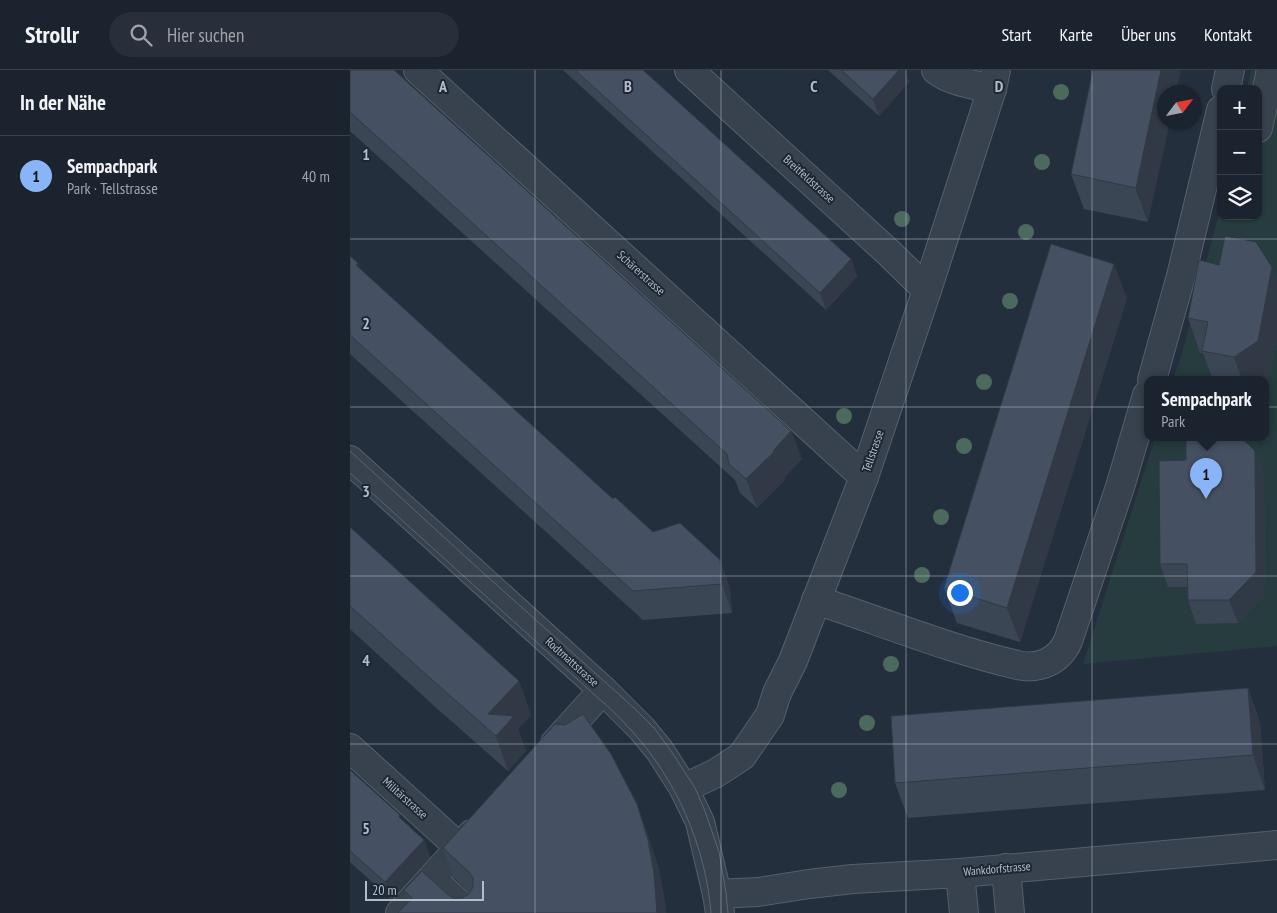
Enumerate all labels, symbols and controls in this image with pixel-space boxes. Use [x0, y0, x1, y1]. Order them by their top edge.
search box [109, 12, 459, 57]
text: Strollr [25, 19, 79, 50]
icon: search [127, 21, 155, 49]
text: Hier suchen [167, 23, 244, 47]
text: Start [1001, 23, 1032, 46]
text: Karte [1060, 23, 1093, 46]
text: Über uns [1121, 23, 1176, 46]
text: Kontakt [1204, 23, 1252, 46]
text: A [438, 76, 448, 96]
text: B [624, 76, 632, 96]
text: C [810, 76, 818, 96]
text: D [995, 76, 1004, 96]
north arrow [1157, 85, 1202, 130]
map controls [1217, 85, 1262, 220]
button: + [1217, 85, 1262, 130]
text: In der Nähe [20, 89, 106, 116]
button: − [1217, 130, 1262, 175]
text: 1 [362, 144, 370, 164]
street label: Breitfeldstrasse [780, 152, 838, 206]
text: Sempachpark [67, 154, 157, 178]
text: 1 [32, 166, 40, 186]
text: 40 m [302, 166, 330, 186]
button: layers [1217, 175, 1262, 220]
text: Park · Tellstrasse [67, 178, 158, 198]
street label: Schärerstrasse [614, 247, 669, 298]
text: 2 [362, 313, 370, 333]
popup [1144, 376, 1269, 441]
text: Sempachpark [1161, 387, 1252, 411]
text: Park [1161, 411, 1185, 431]
street label: Tellstrasse [858, 428, 887, 474]
pin: 1 [1190, 458, 1222, 499]
text: 3 [362, 481, 370, 501]
your location [947, 580, 973, 606]
street label: Rodtmattstrasse [543, 634, 602, 690]
text: 4 [362, 650, 370, 670]
street label: Militärstrasse [380, 773, 431, 822]
text: 5 [362, 818, 370, 838]
street label: Wankdorfstrasse [963, 858, 1031, 879]
scale bar [365, 878, 484, 901]
text: 20 m [372, 881, 397, 899]

